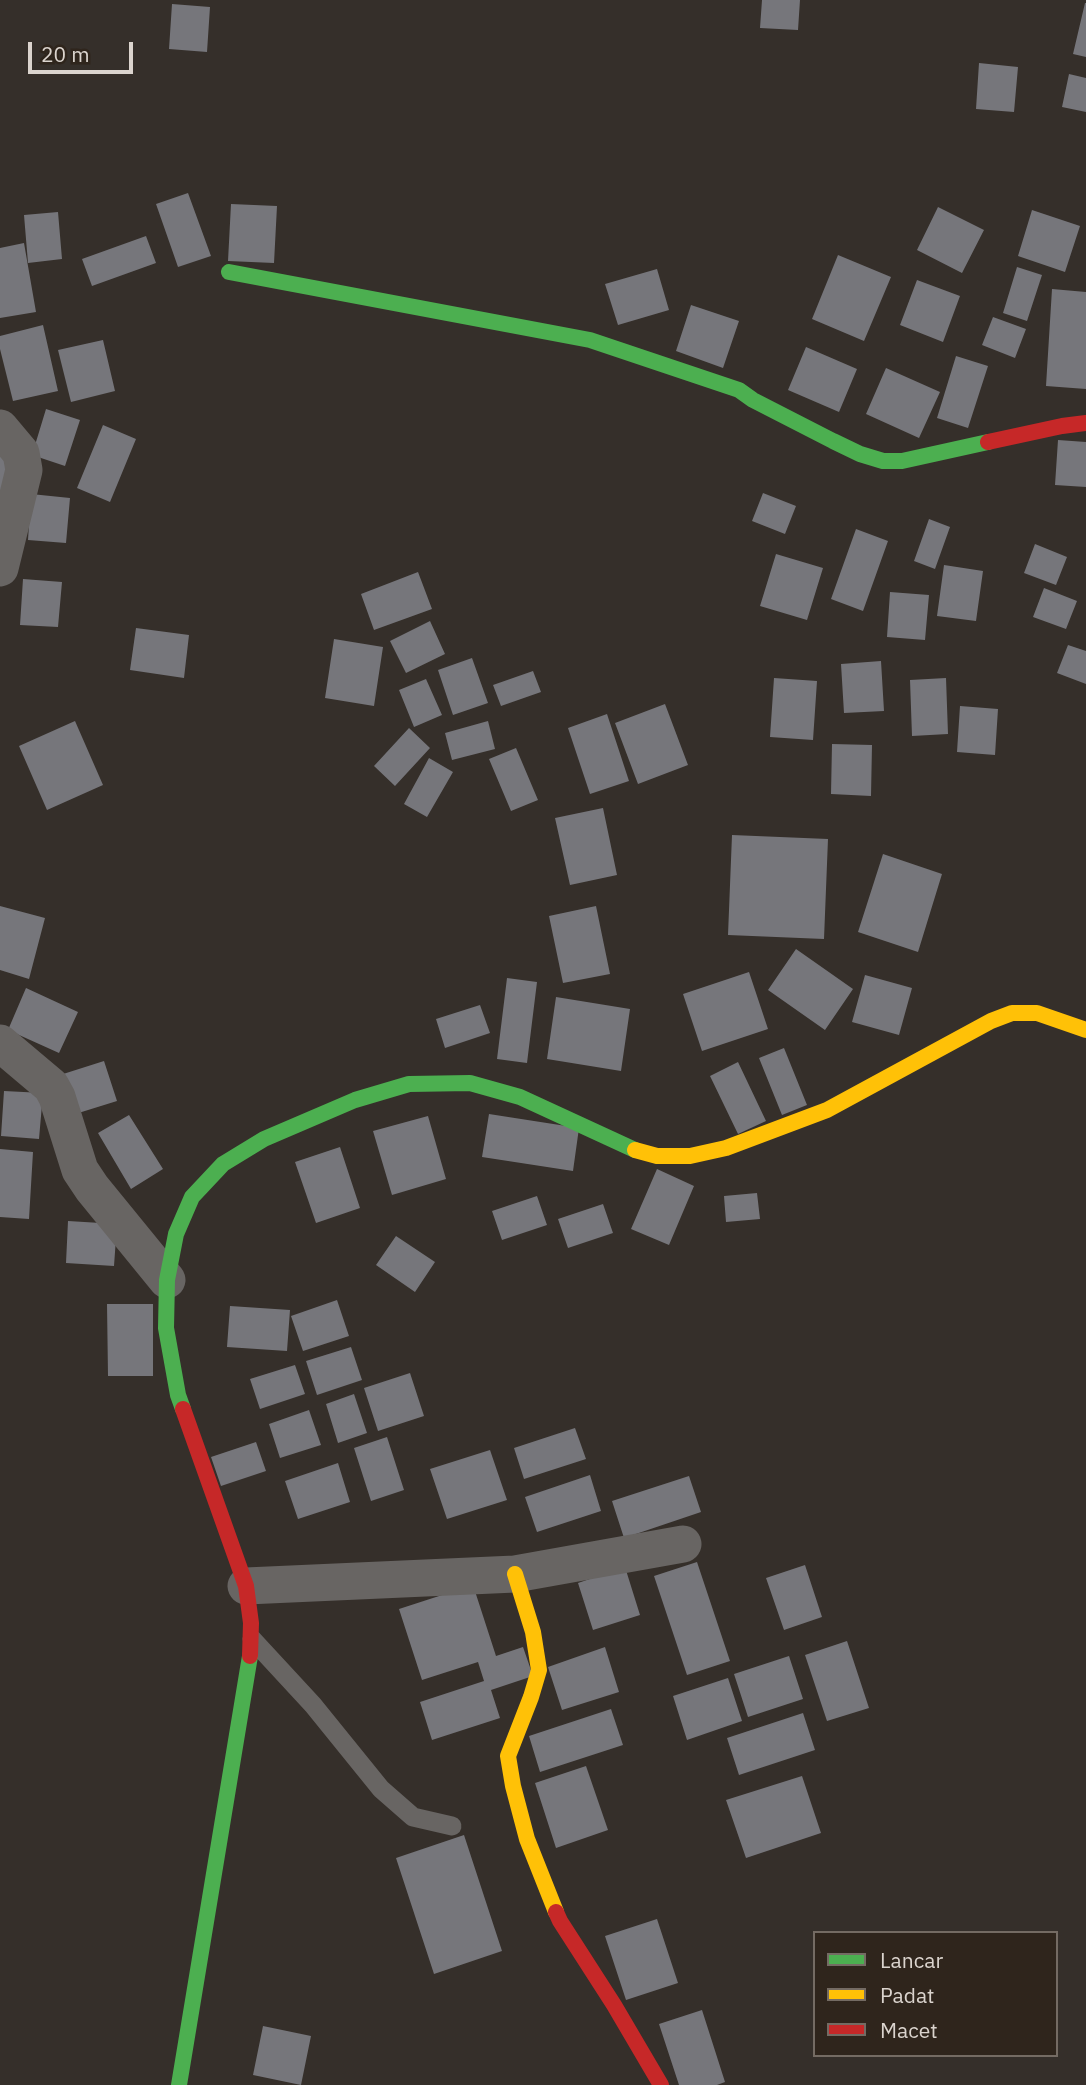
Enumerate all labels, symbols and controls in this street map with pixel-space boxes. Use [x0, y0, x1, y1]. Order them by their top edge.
scale bar [32, 28, 136, 72]
text: 20 m [41, 40, 90, 68]
legend [813, 1931, 1058, 2057]
text: Lancar [880, 1946, 943, 1974]
text: Padat [880, 1981, 935, 2009]
text: Macet [880, 2016, 938, 2044]

